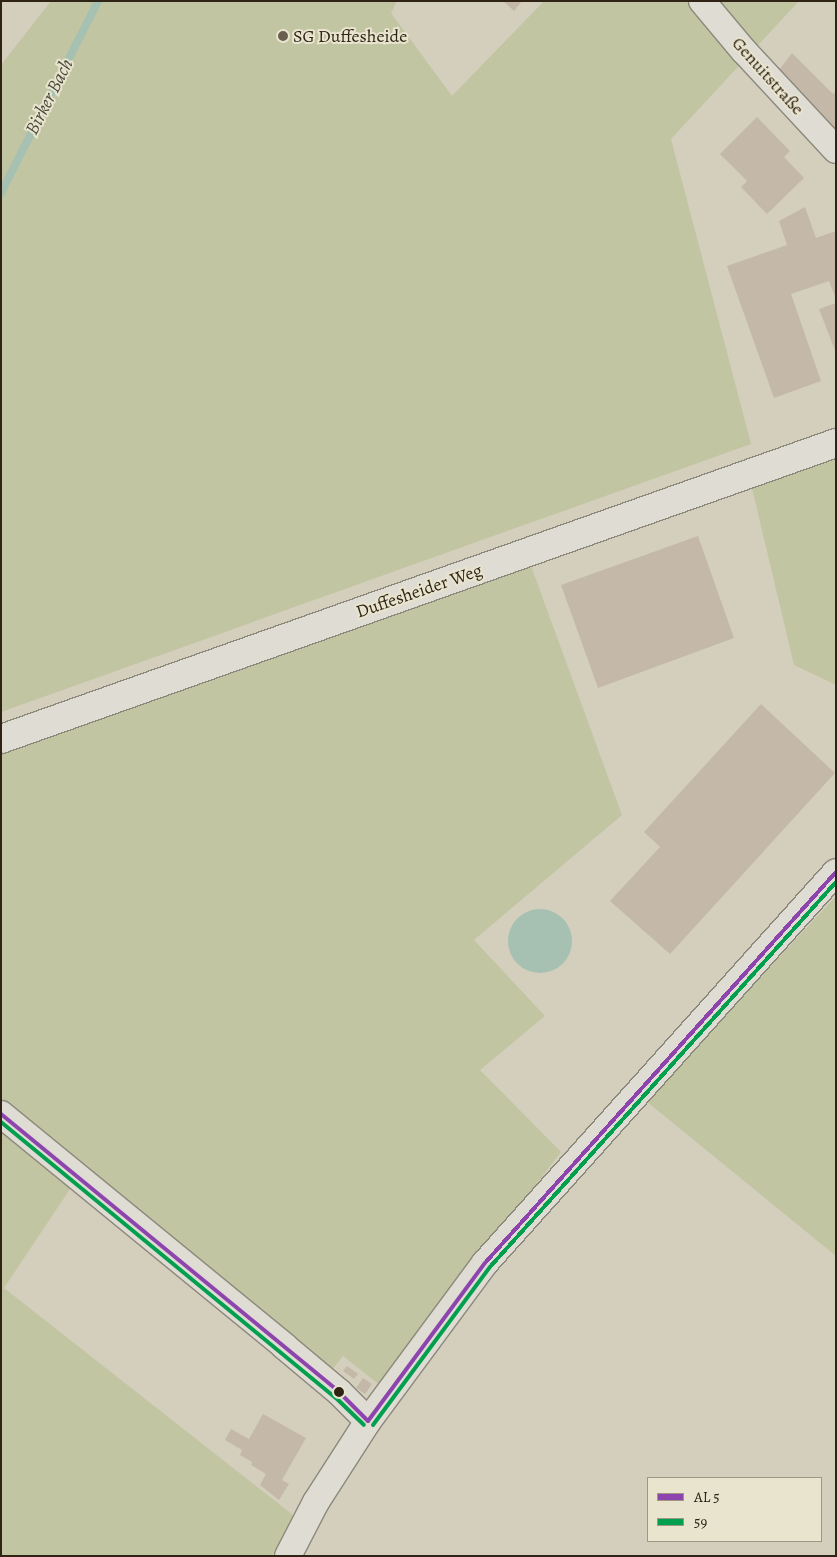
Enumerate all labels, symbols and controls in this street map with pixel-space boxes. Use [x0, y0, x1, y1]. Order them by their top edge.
place label: SG Duffesheide [293, 25, 407, 47]
marker: SG Duffesheide [277, 30, 289, 42]
street label: Genuitstraße [727, 33, 809, 119]
water label: Birker Bach [21, 55, 79, 139]
street label: Duffesheider Weg [353, 559, 485, 623]
unlabelled marker [334, 1387, 344, 1397]
legend [647, 1477, 822, 1542]
text: AL 5 [694, 1487, 720, 1507]
text: 59 [694, 1512, 707, 1532]

